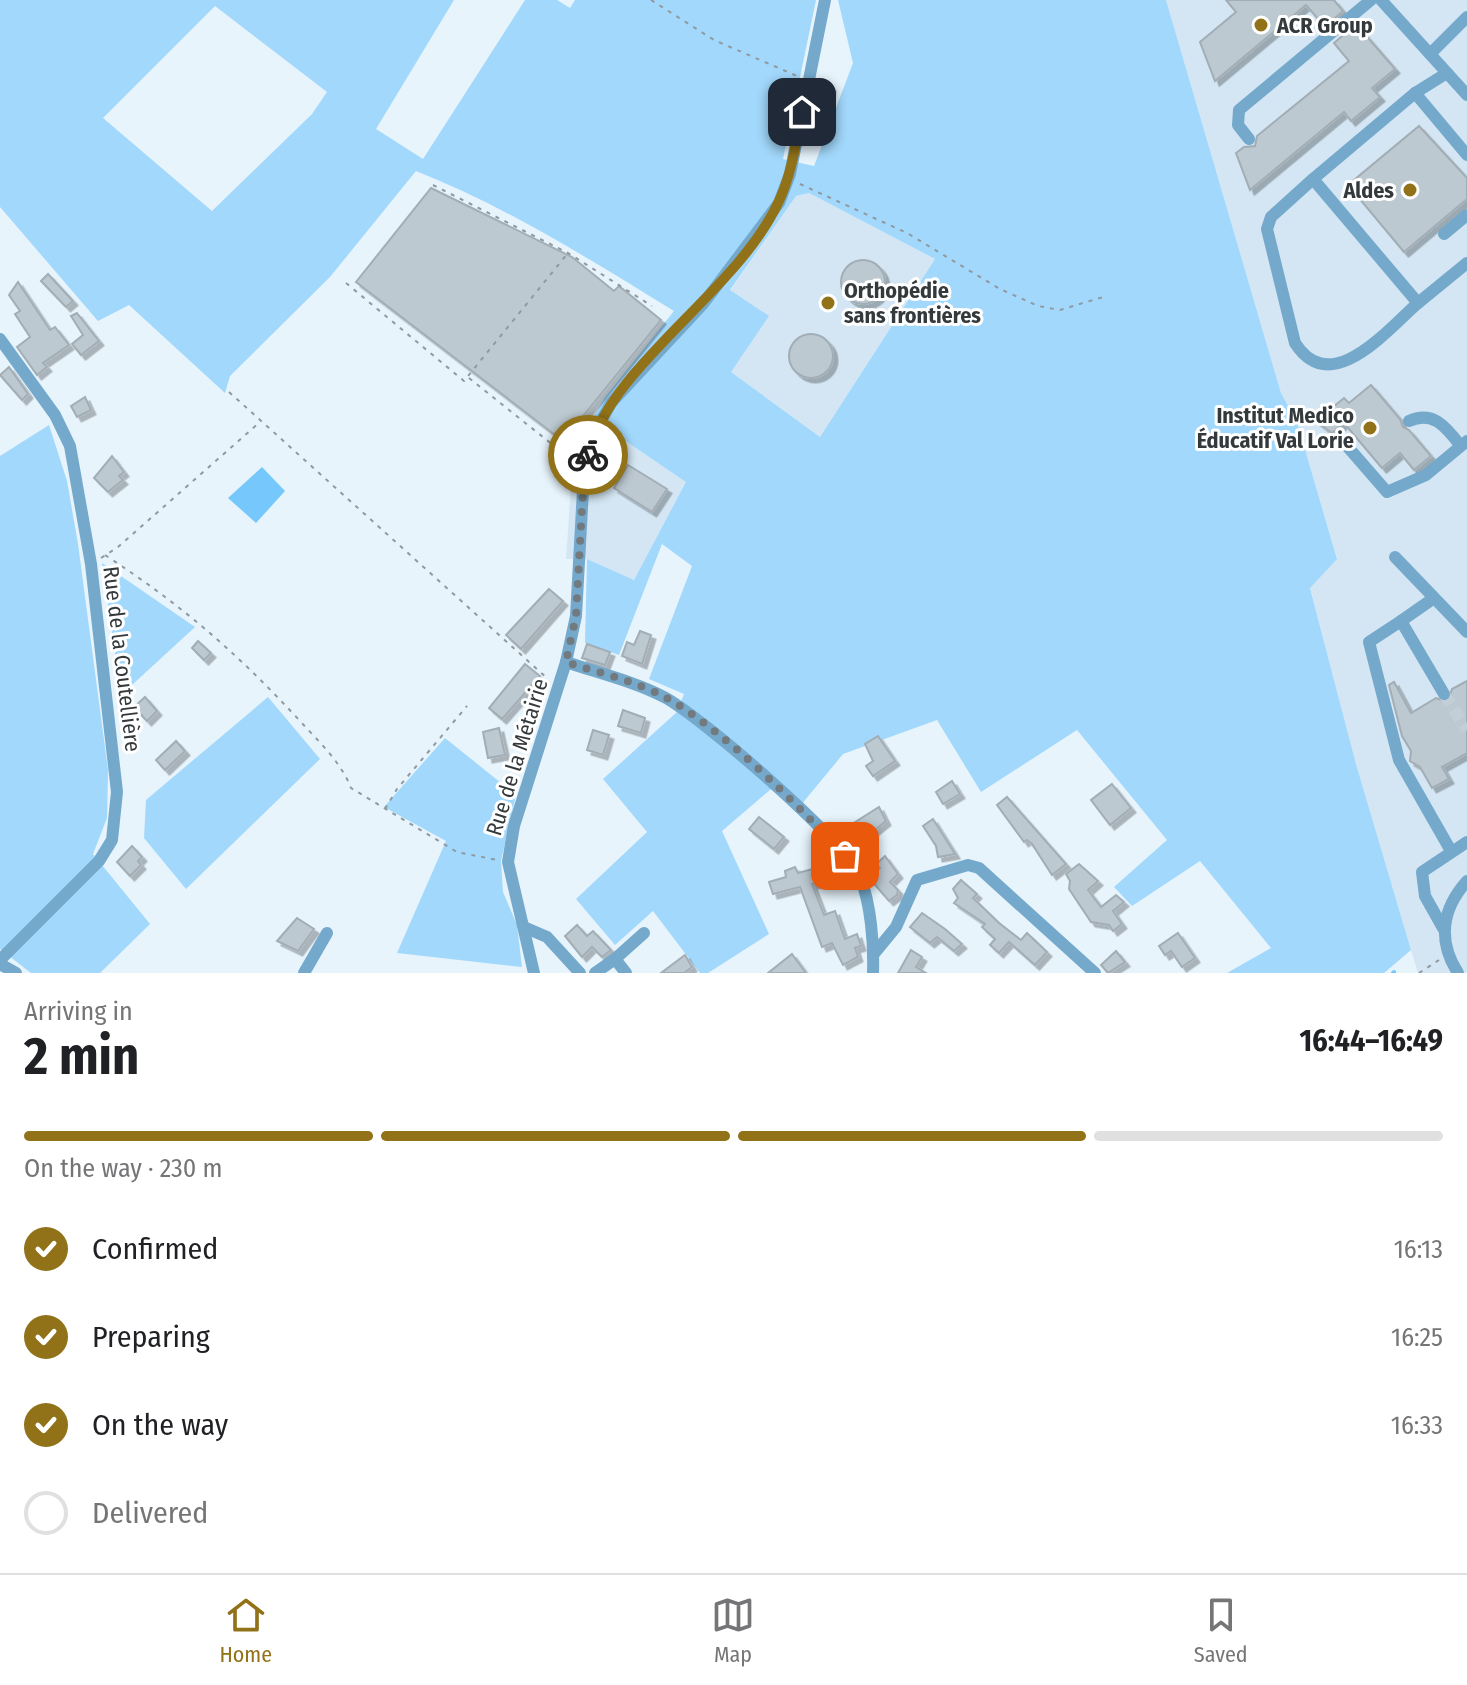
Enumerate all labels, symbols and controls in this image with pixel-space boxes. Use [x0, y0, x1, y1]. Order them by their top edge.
place label: ACR Group [1276, 12, 1373, 39]
marker: ACR Group [1252, 16, 1270, 34]
pin [768, 78, 836, 146]
icon: home [780, 90, 824, 134]
place label: Aldes [1342, 177, 1394, 204]
marker: Aldes [1401, 181, 1419, 199]
place label: Orthopédie sans frontières [844, 277, 981, 329]
marker: Orthopédie sans frontières [819, 294, 837, 312]
place label: Institut Medico Éducatif Val Lorie [1197, 402, 1354, 454]
courier [548, 415, 628, 495]
marker: Institut Medico Éducatif Val Lorie [1361, 419, 1379, 437]
icon: bike [566, 433, 610, 477]
street label: Rue de la Coutellière [97, 565, 147, 753]
street label: Rue de la Métairie [480, 675, 554, 839]
pin [811, 822, 879, 890]
icon: bag [823, 834, 867, 878]
text: Arriving in [24, 996, 133, 1027]
text: 16:44–16:49 [1299, 1023, 1443, 1059]
text: 2 min [24, 1025, 139, 1088]
text: On the way · 230 m [24, 1153, 222, 1184]
icon: check [24, 1227, 68, 1271]
text: Confirmed [92, 1231, 218, 1267]
text: 16:13 [1394, 1234, 1443, 1265]
icon: check [24, 1315, 68, 1359]
text: Preparing [92, 1319, 210, 1355]
text: 16:25 [1391, 1322, 1443, 1353]
icon: check [24, 1403, 68, 1447]
text: On the way [92, 1407, 228, 1443]
text: 16:33 [1391, 1410, 1443, 1441]
text: Delivered [92, 1495, 208, 1531]
tab: Home [219, 1593, 272, 1668]
tab: Map [711, 1593, 755, 1668]
tab: Saved [1194, 1593, 1248, 1668]

